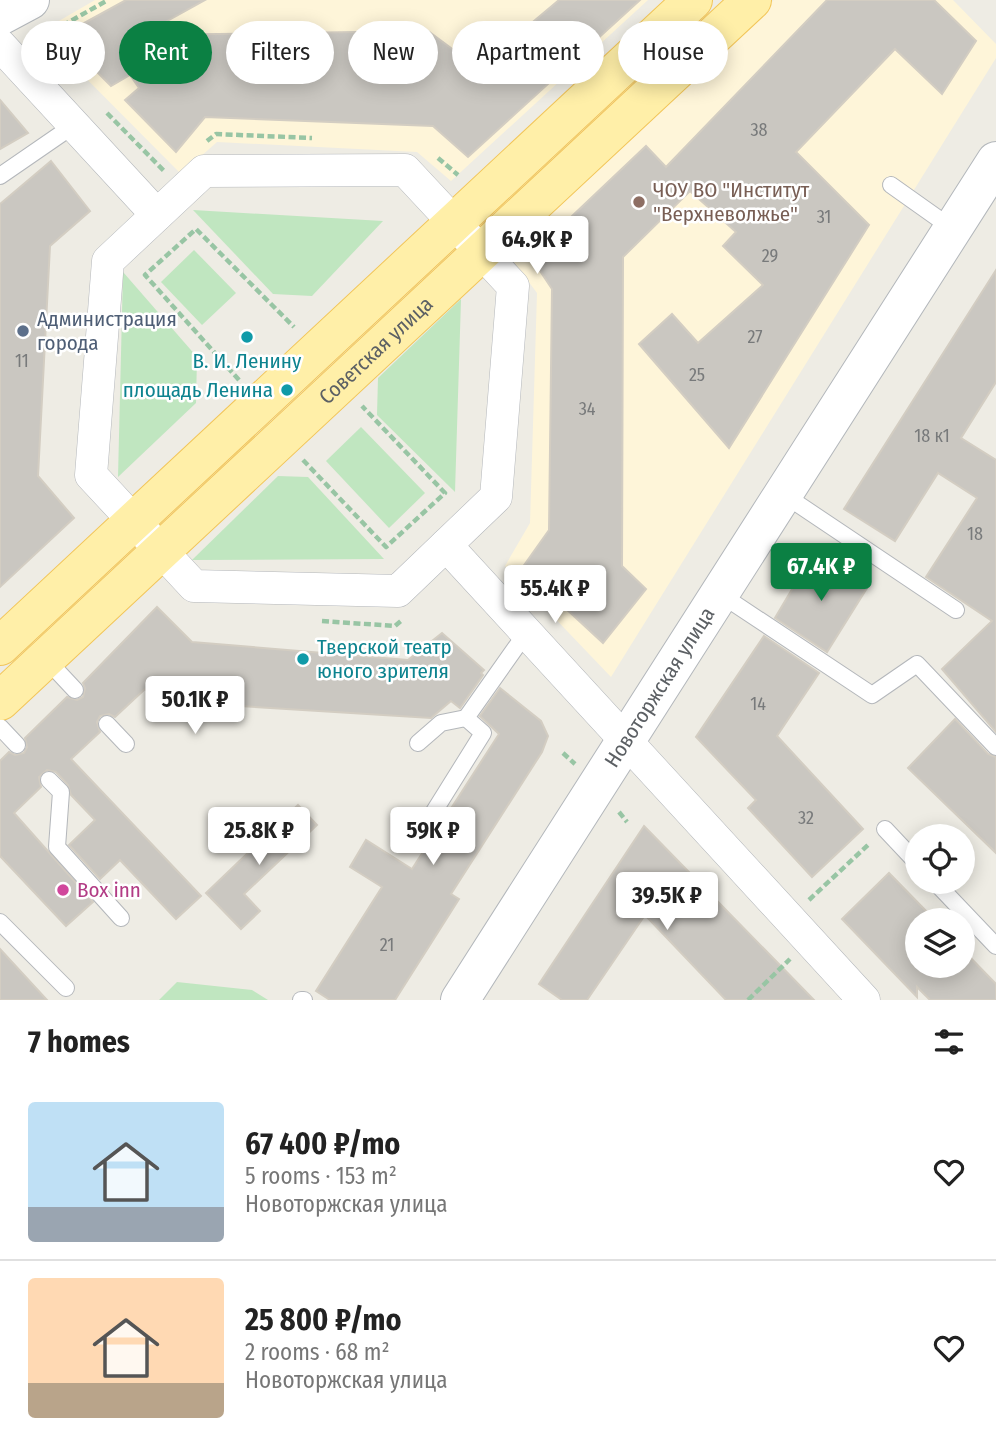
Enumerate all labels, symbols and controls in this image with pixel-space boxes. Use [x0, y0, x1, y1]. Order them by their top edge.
chip: Buy [21, 21, 105, 84]
chip: Rent [119, 21, 212, 84]
chip: Filters [226, 21, 334, 84]
chip: New [348, 21, 438, 84]
chip: Apartment [452, 21, 604, 84]
chip: House [618, 21, 728, 84]
house number: 38 [750, 119, 768, 141]
place label: ЧОУ ВО "Институт "Верхневолжье" [653, 177, 810, 227]
marker: ЧОУ ВО "Институт "Верхневолжье" [631, 194, 647, 210]
house number: 31 [817, 206, 831, 228]
pin: 64.9K ₽ [472, 216, 602, 276]
text: 64.9K ₽ [501, 225, 573, 253]
house number: 29 [762, 245, 778, 267]
street label: Советская улица [314, 291, 438, 410]
place label: Администрация города [37, 306, 177, 356]
marker: Администрация города [15, 323, 31, 339]
house number: 27 [747, 326, 763, 348]
marker: В. И. Ленину [239, 329, 255, 345]
place label: В. И. Ленину [193, 348, 302, 374]
house number: 11 [15, 350, 29, 372]
house number: 25 [689, 364, 705, 386]
place label: площадь Ленина [123, 377, 273, 403]
marker: площадь Ленина [279, 382, 295, 398]
house number: 34 [579, 398, 596, 420]
house number: 18 к1 [914, 425, 950, 447]
house number: 18 [967, 523, 983, 545]
pin: 67.4K ₽ [756, 544, 886, 603]
text: 67.4K ₽ [787, 552, 855, 580]
pin: 55.4K ₽ [490, 566, 620, 625]
text: 55.4K ₽ [520, 574, 590, 602]
street label: Новоторжская улица [599, 602, 720, 772]
place label: Тверской театр юного зрителя [317, 634, 452, 684]
marker: Тверской театр юного зрителя [295, 651, 311, 667]
pin: 50.1K ₽ [130, 676, 260, 736]
text: 50.1K ₽ [161, 685, 229, 713]
house number: 14 [750, 693, 766, 715]
house number: 32 [798, 807, 814, 829]
pin: 25.8K ₽ [194, 808, 324, 867]
pin: 59K ₽ [384, 808, 482, 867]
text: 25.8K ₽ [224, 816, 294, 844]
text: 59K ₽ [406, 816, 460, 844]
map controls [905, 824, 975, 978]
button: locate [905, 824, 975, 894]
pin: 39.5K ₽ [602, 872, 732, 932]
place label: Box inn [77, 877, 141, 903]
text: 39.5K ₽ [632, 881, 702, 909]
marker: Box inn [55, 882, 71, 898]
button: layers [905, 908, 975, 978]
house number: 21 [380, 934, 394, 956]
icon: filters [930, 1023, 968, 1061]
text: 7 homes [28, 1024, 130, 1060]
text: 67 400 ₽/mo [245, 1126, 400, 1162]
icon: home [84, 1130, 168, 1214]
icon: heart [930, 1153, 968, 1191]
text: 5 rooms · 153 m² [245, 1162, 397, 1190]
text: Новоторжская улица [245, 1190, 447, 1218]
text: 25 800 ₽/mo [245, 1302, 401, 1338]
icon: home [84, 1306, 168, 1390]
icon: heart [930, 1329, 968, 1367]
text: 2 rooms · 68 m² [245, 1338, 390, 1366]
text: Новоторжская улица [245, 1366, 447, 1394]

